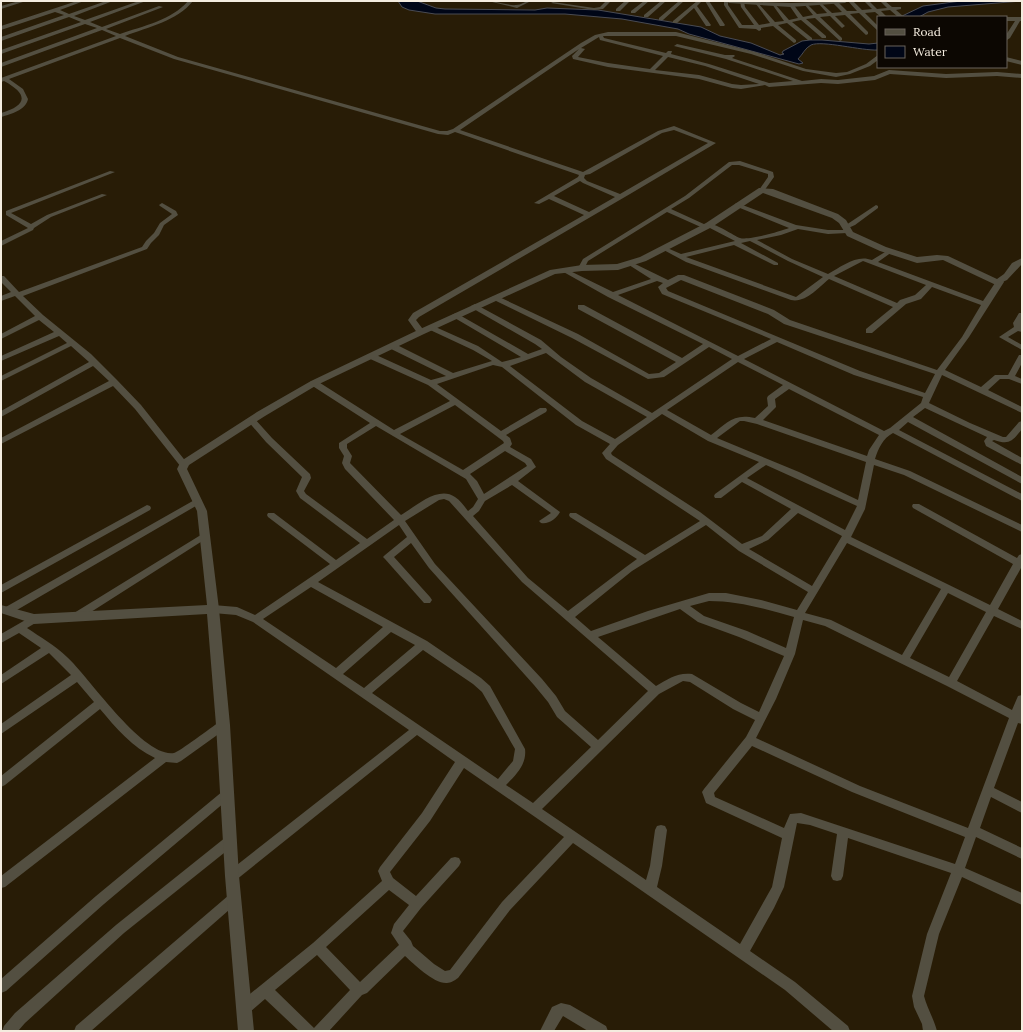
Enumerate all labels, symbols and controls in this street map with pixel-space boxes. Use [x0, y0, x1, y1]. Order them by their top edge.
legend [877, 16, 1007, 68]
text: Road [913, 24, 941, 39]
text: Water [913, 44, 948, 59]

